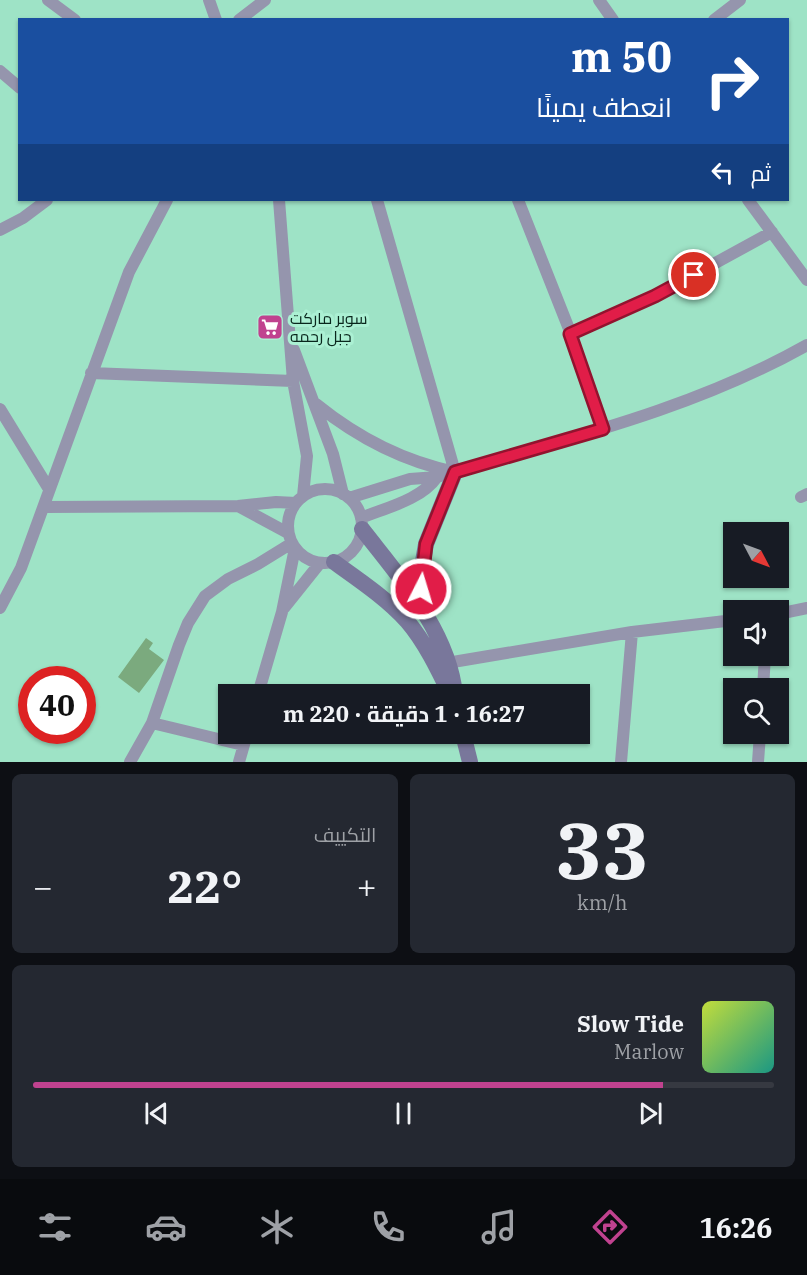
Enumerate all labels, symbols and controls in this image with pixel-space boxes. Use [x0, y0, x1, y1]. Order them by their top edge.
text: 50 m [571, 29, 672, 84]
icon: right [693, 42, 771, 120]
text: انعطف يمينًا [536, 89, 672, 124]
icon: left [706, 156, 739, 189]
text: ثم [751, 158, 771, 187]
pin [668, 249, 719, 300]
icon: arrive [677, 258, 710, 291]
place label: سوبر ماركت جبل رحمه [290, 308, 368, 347]
supermarket icon: سوبر ماركت جبل رحمه [255, 312, 285, 342]
north arrow [723, 522, 789, 588]
map controls [723, 522, 789, 744]
position arrow [389, 557, 453, 621]
button: sound [723, 600, 789, 666]
speed limit sign: 40 [18, 666, 96, 744]
button: search [723, 678, 789, 744]
text: 16:27 · 1 دقيقة · 220 m [283, 699, 525, 728]
text: 33 [555, 799, 649, 900]
text: التكييف [314, 821, 377, 848]
text: 22° [167, 857, 242, 915]
text: − [33, 865, 53, 908]
text: + [357, 865, 377, 908]
text: km/h [577, 889, 628, 916]
text: Slow Tide [577, 1009, 684, 1038]
text: Marlow [614, 1038, 684, 1065]
icon: previous [140, 1097, 173, 1130]
icon: pause [387, 1097, 420, 1130]
icon: next [634, 1097, 667, 1130]
icon: filters [34, 1206, 76, 1248]
icon: car [145, 1206, 187, 1248]
icon: climate [256, 1206, 298, 1248]
icon: phone [367, 1206, 409, 1248]
icon: music [478, 1206, 520, 1248]
icon: directions [589, 1206, 631, 1248]
text: 16:26 [700, 1210, 773, 1245]

